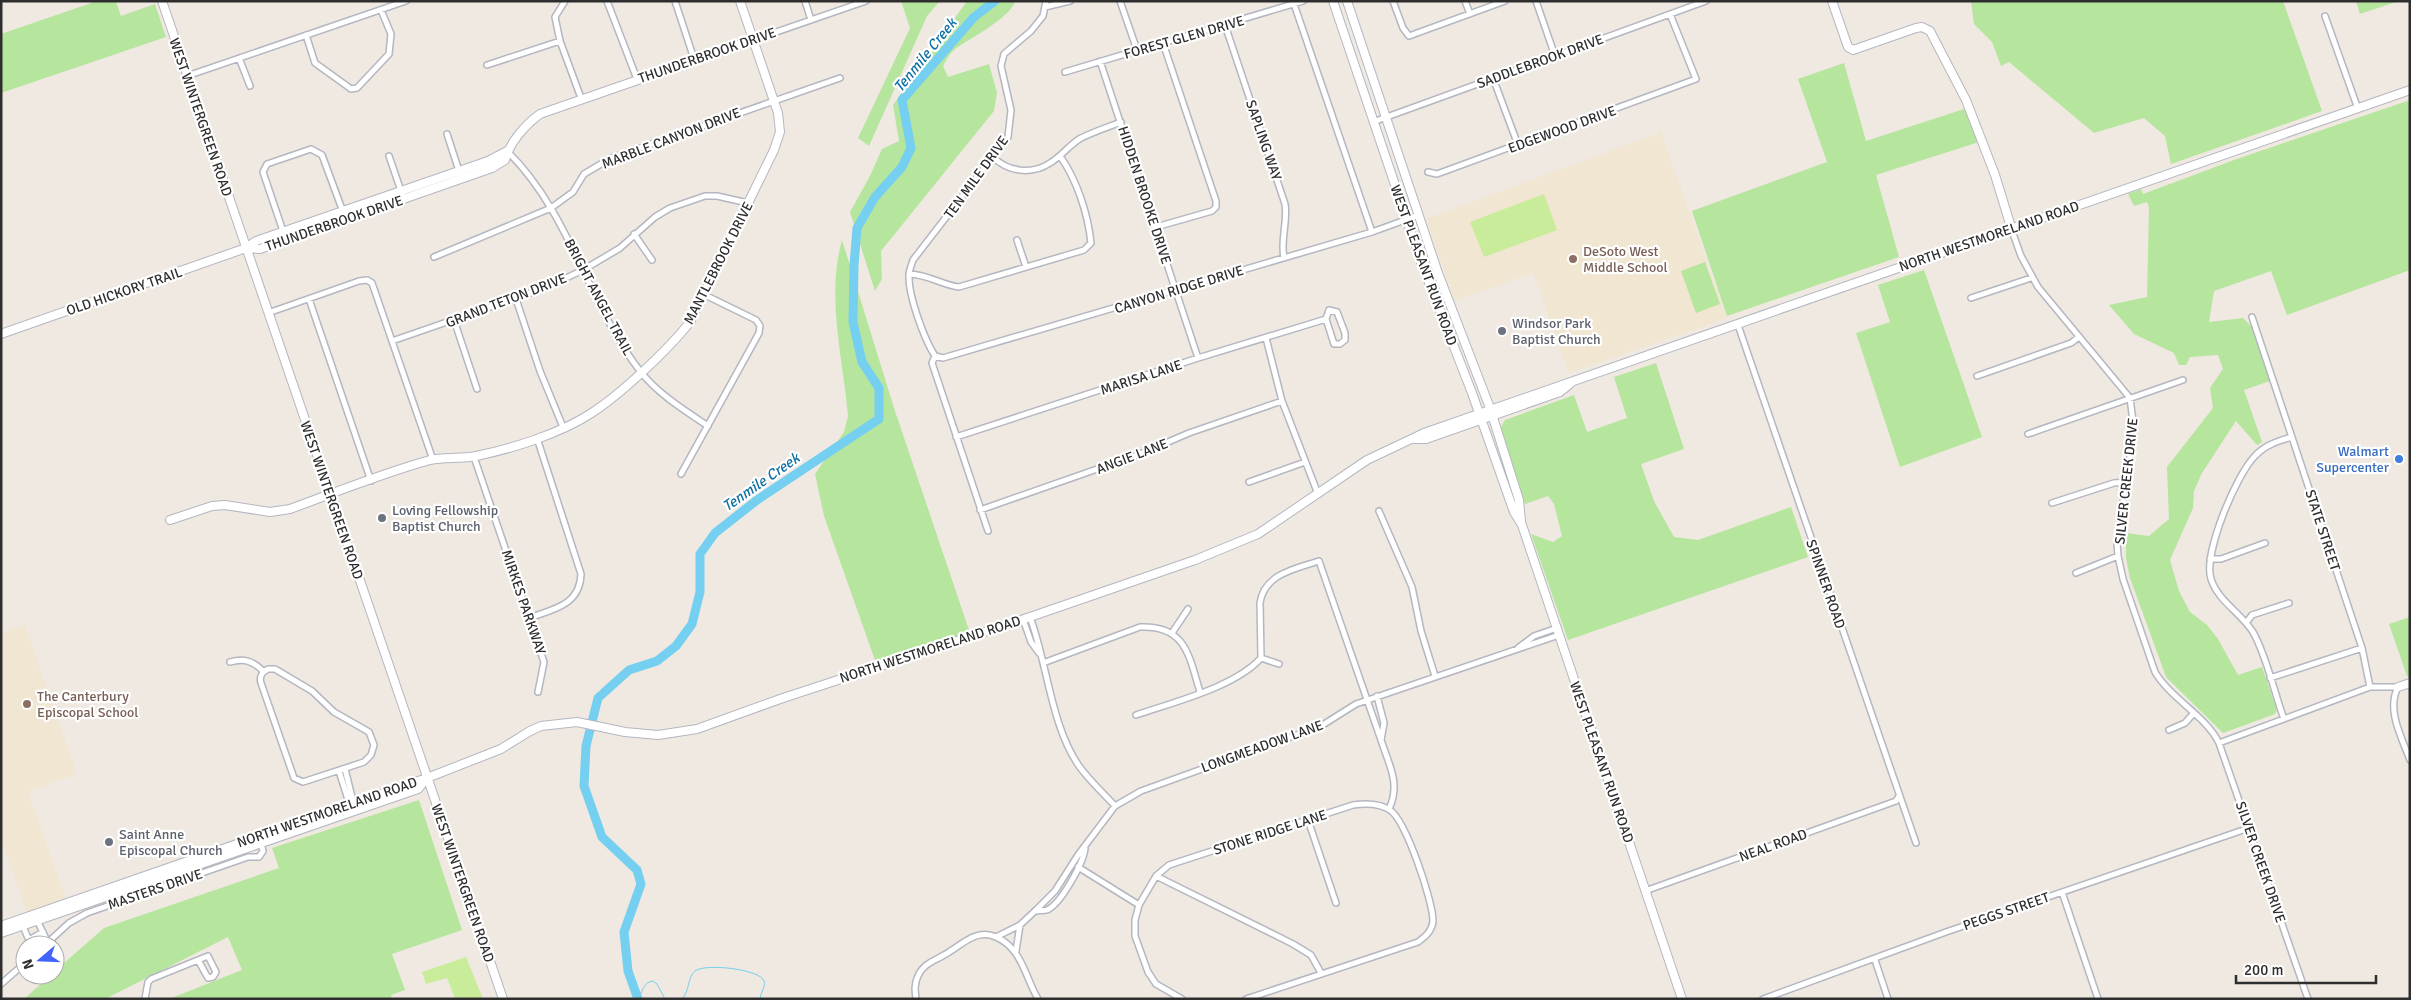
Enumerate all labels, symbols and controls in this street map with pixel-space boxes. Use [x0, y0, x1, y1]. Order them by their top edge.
street label: FOREST GLEN DRIVE [1122, 12, 1246, 63]
water label: Tenmile Creek [890, 13, 961, 96]
street label: THUNDERBROOK DRIVE [636, 24, 778, 87]
street label: SADDLEBROOK DRIVE [1474, 31, 1606, 92]
street label: WEST WINTERGREEN ROAD [165, 36, 236, 199]
street label: SAPLING WAY [1242, 98, 1285, 182]
street label: EDGEWOOD DRIVE [1506, 102, 1619, 157]
street label: MARBLE CANYON DRIVE [599, 104, 743, 173]
street label: HIDDEN BROOKE DRIVE [1114, 124, 1175, 266]
street label: TEN MILE DRIVE [941, 132, 1012, 222]
street label: WEST PLEASANT RUN ROAD [1387, 183, 1461, 348]
street label: THUNDERBROOK DRIVE [263, 192, 405, 255]
street label: NORTH WESTMORELAND ROAD [1897, 198, 2081, 275]
street label: MANTLEBROOK DRIVE [680, 199, 757, 327]
street label: BRIGHT ANGEL TRAIL [561, 236, 637, 359]
place label: DeSoto West Middle School [1583, 243, 1668, 276]
marker: DeSoto West Middle School [1567, 253, 1579, 265]
street label: CANYON RIDGE DRIVE [1112, 262, 1246, 317]
street label: OLD HICKORY TRAIL [64, 264, 184, 319]
street label: GRAND TETON DRIVE [443, 270, 569, 331]
place label: Windsor Park Baptist Church [1512, 315, 1601, 348]
marker: Windsor Park Baptist Church [1496, 325, 1508, 337]
street label: MARISA LANE [1098, 356, 1184, 399]
street label: SILVER CREEK DRIVE [2111, 417, 2142, 545]
street label: WEST WINTERGREEN ROAD [296, 419, 367, 582]
street label: ANGIE LANE [1094, 435, 1170, 478]
place label: Walmart Supercenter [2316, 443, 2390, 476]
water label: Tenmile Creek [719, 448, 804, 515]
marker: Walmart Supercenter [2393, 453, 2405, 465]
street label: STATE STREET [2301, 487, 2344, 573]
place label: Loving Fellowship Baptist Church [392, 502, 498, 535]
marker: Loving Fellowship Baptist Church [376, 512, 388, 524]
street label: SPINNER ROAD [1802, 537, 1849, 631]
street label: MIRKES PARKWAY [498, 548, 549, 657]
street label: NORTH WESTMORELAND ROAD [837, 612, 1023, 687]
street label: WEST PLEASANT RUN ROAD [1566, 679, 1637, 845]
place label: The Canterbury Episcopal School [37, 688, 138, 721]
marker: The Canterbury Episcopal School [21, 698, 33, 710]
street label: LONGMEADOW LANE [1199, 716, 1326, 776]
street label: NORTH WESTMORELAND ROAD [235, 774, 419, 851]
street label: SILVER CREEK DRIVE [2232, 799, 2289, 925]
street label: WEST WINTERGREEN ROAD [427, 802, 498, 965]
street label: STONE RIDGE LANE [1211, 806, 1329, 859]
street label: NEAL ROAD [1737, 825, 1809, 866]
place label: Saint Anne Episcopal Church [119, 826, 223, 859]
marker: Saint Anne Episcopal Church [103, 836, 115, 848]
street label: MASTERS DRIVE [106, 865, 205, 914]
street label: PEGGS STREET [1961, 889, 2052, 934]
north arrow [15, 935, 65, 985]
scale bar [2236, 952, 2376, 984]
text: N [19, 957, 38, 971]
text: 200 m [2244, 961, 2284, 979]

